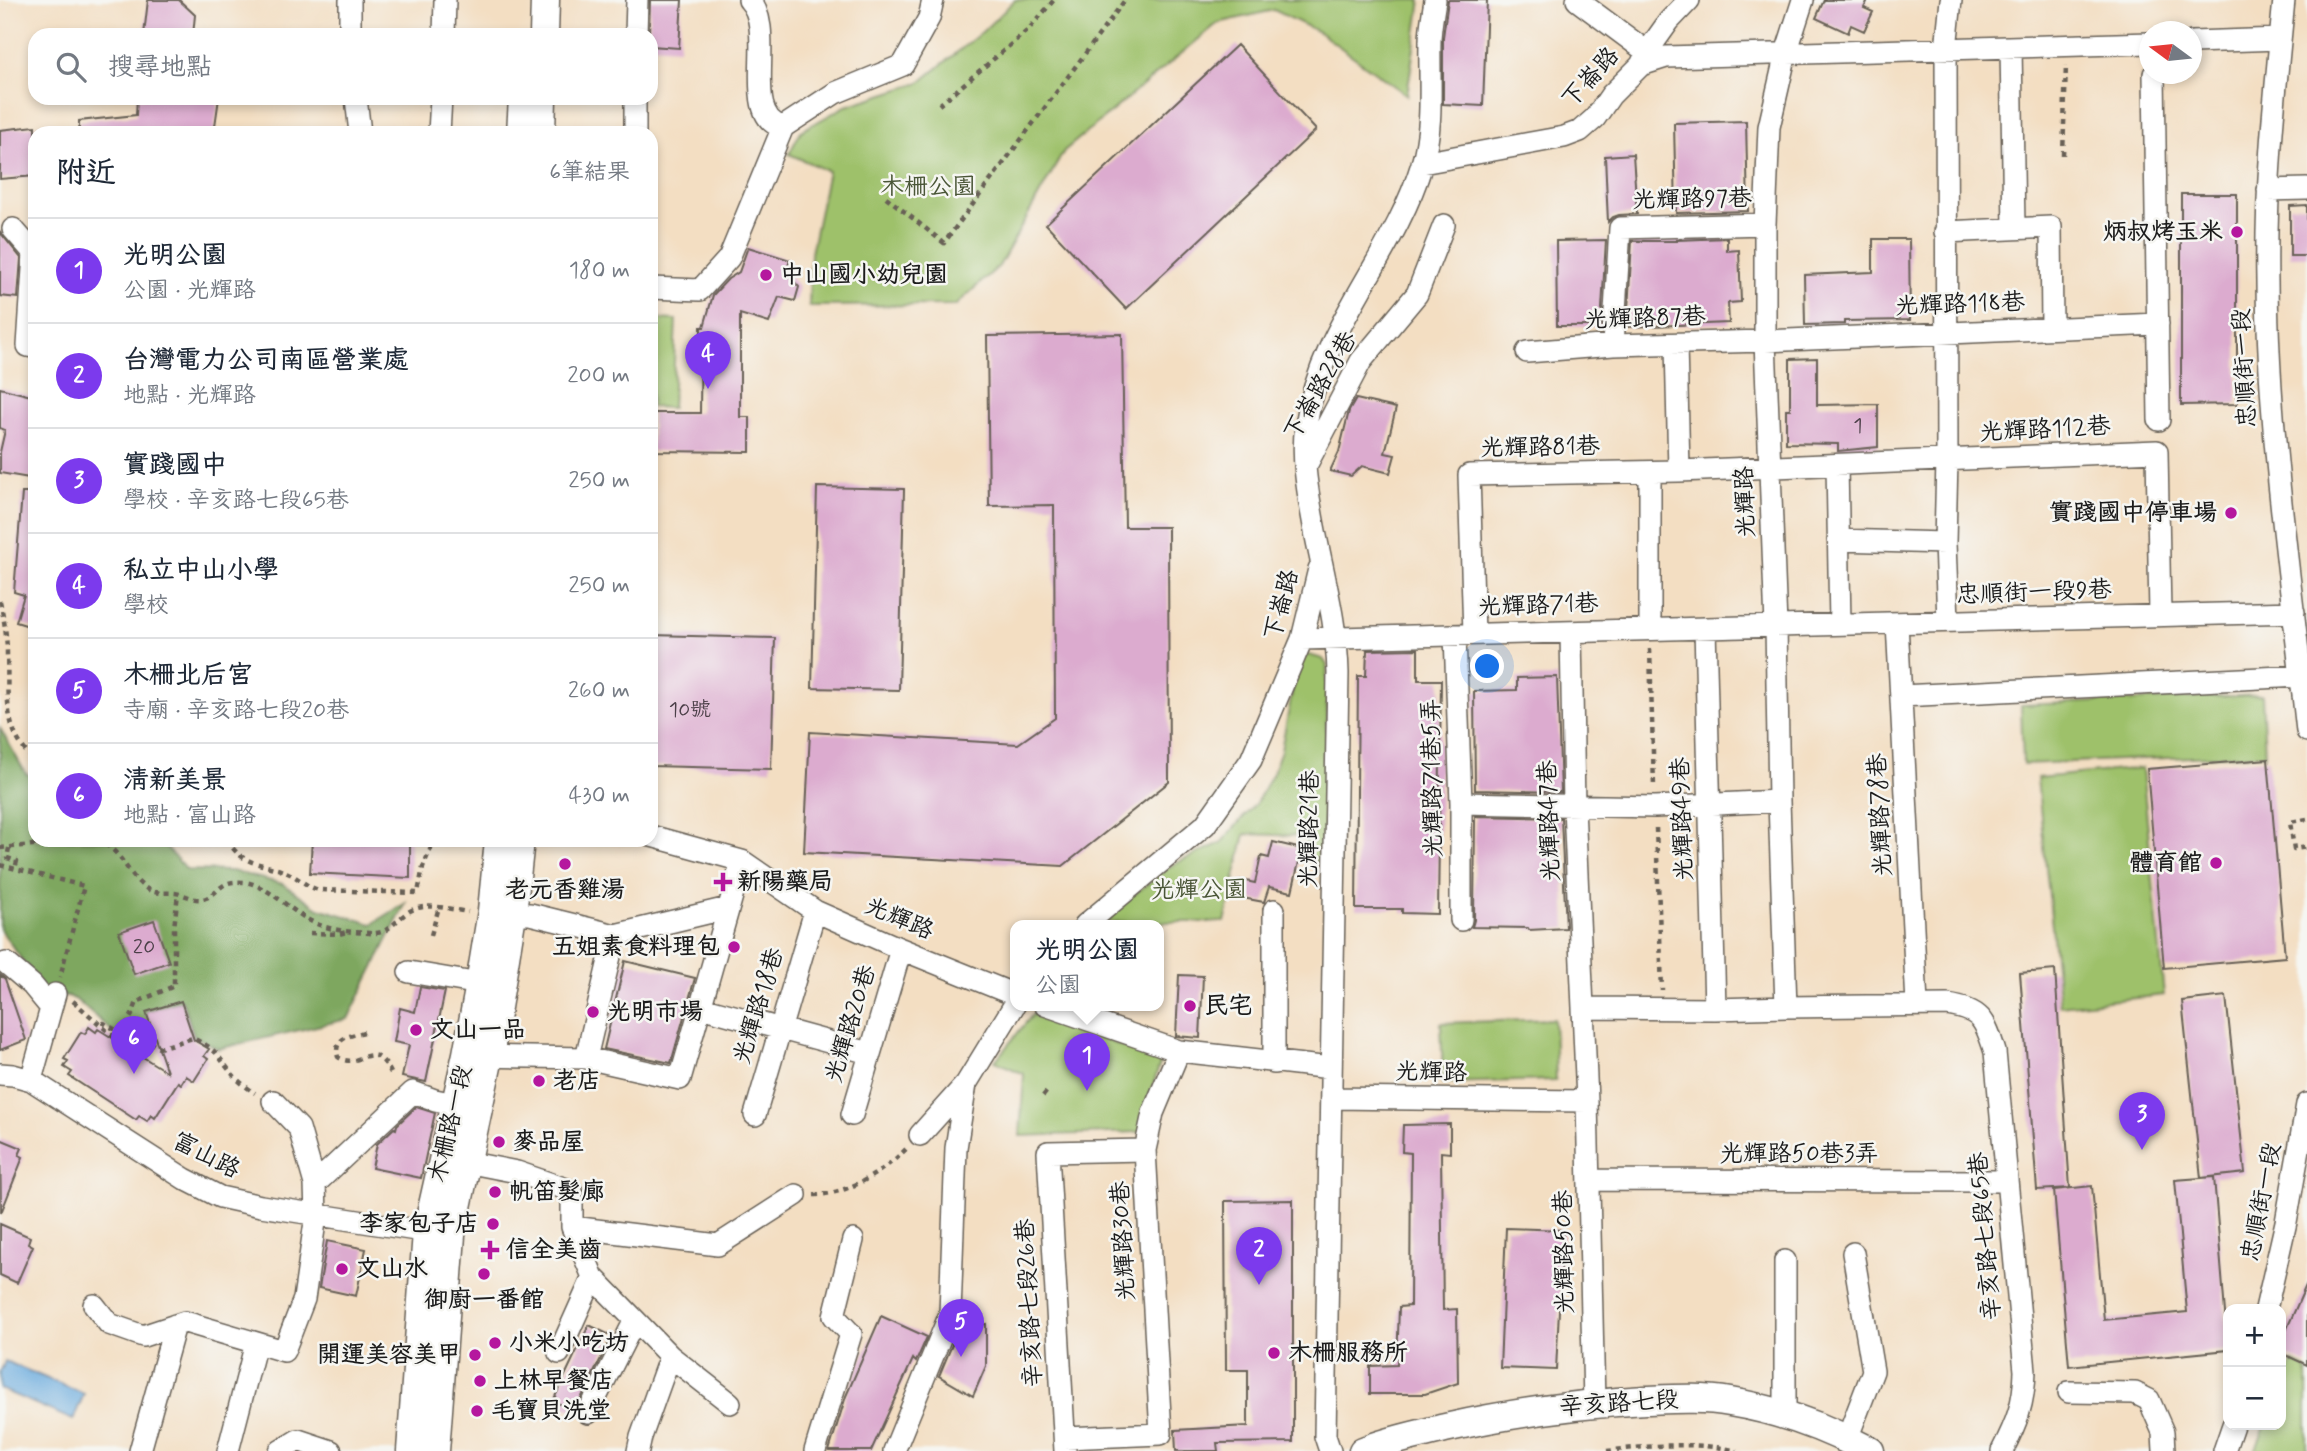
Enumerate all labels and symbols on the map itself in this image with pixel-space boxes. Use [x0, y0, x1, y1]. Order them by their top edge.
north arrow [2139, 21, 2202, 84]
street label: 下崙路 [1555, 41, 1627, 115]
park label: 木柵公園 [880, 172, 976, 203]
street label: 光輝路97巷 [1632, 183, 1752, 217]
place label: 炳叔烤玉米 [2103, 217, 2223, 248]
marker: 炳叔烤玉米 [2229, 224, 2245, 240]
place label: 中山國小幼兒園 [780, 260, 948, 291]
marker: 中山國小幼兒園 [758, 267, 774, 283]
street label: 光輝路118巷 [1894, 287, 2026, 323]
street label: 光輝路87巷 [1584, 301, 1706, 337]
street label: 忠順街一段 [2226, 307, 2264, 429]
street label: 下崙路28巷 [1277, 326, 1365, 446]
pin: 4 [685, 331, 731, 389]
street label: 光輝路112巷 [1979, 411, 2111, 449]
house number: 1 [1853, 412, 1863, 440]
street label: 光輝路81巷 [1480, 431, 1600, 465]
street label: 光輝路 [1729, 465, 1763, 539]
place label: 實踐國中停車場 [2049, 498, 2217, 529]
marker: 實踐國中停車場 [2223, 505, 2239, 521]
street label: 下崙路 [1258, 566, 1306, 644]
street label: 忠順街一段9巷 [1956, 575, 2112, 611]
street label: 光輝路71巷 [1477, 588, 1599, 624]
your location [1470, 649, 1504, 683]
house number: 10號 [669, 696, 711, 724]
street label: 光輝路71巷5弄 [1416, 698, 1450, 858]
street label: 光輝路78巷 [1862, 752, 1900, 878]
street label: 光輝路49巷 [1665, 756, 1701, 882]
street label: 光輝路47巷 [1532, 759, 1568, 883]
street label: 光輝路21巷 [1293, 770, 1327, 888]
place label: 體育館 [2130, 848, 2202, 879]
marker: 體育館 [2208, 855, 2224, 871]
marker: 老元香雞湯 [557, 856, 573, 872]
place label: 新陽藥局 [737, 867, 833, 898]
marker: 新陽藥局 [715, 874, 731, 890]
place label: 老元香雞湯 [505, 875, 625, 906]
park label: 光輝公園 [1151, 875, 1247, 906]
street label: 光輝路 [860, 891, 938, 947]
place label: 五姐素食料理包 [552, 932, 720, 963]
house number: 20 [133, 933, 155, 961]
marker: 五姐素食料理包 [726, 939, 742, 955]
street label: 光輝路18巷 [727, 944, 791, 1068]
street label: 光輝路20巷 [818, 961, 884, 1087]
place label: 民宅 [1204, 991, 1252, 1022]
place label: 光明市場 [607, 997, 703, 1028]
marker: 民宅 [1182, 998, 1198, 1014]
marker: 光明市場 [585, 1004, 601, 1020]
place label: 文山一品 [430, 1015, 526, 1046]
pin: 6 [111, 1016, 157, 1074]
marker: 文山一品 [408, 1022, 424, 1038]
pin: 1 [1064, 1033, 1110, 1091]
street label: 光輝路 [1395, 1057, 1467, 1089]
street label: 木柵路一段 [422, 1062, 480, 1186]
place label: 老店 [553, 1066, 601, 1097]
marker: 老店 [531, 1073, 547, 1089]
pin: 3 [2119, 1092, 2165, 1150]
street label: 富山路 [167, 1126, 245, 1186]
place label: 麥品屋 [513, 1127, 585, 1158]
marker: 麥品屋 [491, 1134, 507, 1150]
street label: 光輝路50巷3弄 [1720, 1139, 1878, 1170]
street label: 忠順街一段 [2235, 1140, 2289, 1264]
street label: 辛亥路七段65巷 [1963, 1150, 2009, 1322]
place label: 帆笛髮廊 [509, 1177, 605, 1208]
street label: 光輝路30巷 [1105, 1180, 1143, 1302]
marker: 帆笛髮廊 [487, 1184, 503, 1200]
street label: 光輝路50巷 [1548, 1190, 1582, 1314]
place label: 李家包子店 [359, 1209, 479, 1240]
marker: 李家包子店 [485, 1216, 501, 1232]
street label: 辛亥路七段26巷 [1010, 1218, 1050, 1388]
pin: 2 [1236, 1227, 1282, 1285]
place label: 信全美齒 [506, 1235, 602, 1266]
marker: 信全美齒 [480, 1240, 500, 1260]
place label: 文山水 [356, 1254, 428, 1285]
marker: 文山水 [334, 1261, 350, 1277]
marker: 御廚一番館 [476, 1266, 492, 1282]
place label: 御廚一番館 [424, 1285, 544, 1316]
pin: 5 [938, 1299, 984, 1357]
place label: 小米小吃坊 [509, 1328, 629, 1359]
marker: 小米小吃坊 [487, 1335, 503, 1351]
place label: 木柵服務所 [1288, 1338, 1408, 1369]
place label: 開運美容美甲 [317, 1340, 461, 1371]
marker: 木柵服務所 [1266, 1345, 1282, 1361]
marker: 開運美容美甲 [467, 1347, 483, 1363]
place label: 上林早餐店 [494, 1366, 614, 1397]
marker: 上林早餐店 [472, 1373, 488, 1389]
street label: 辛亥路七段 [1558, 1384, 1680, 1424]
place label: 毛寶貝洗堂 [491, 1396, 611, 1427]
marker: 毛寶貝洗堂 [469, 1403, 485, 1419]

